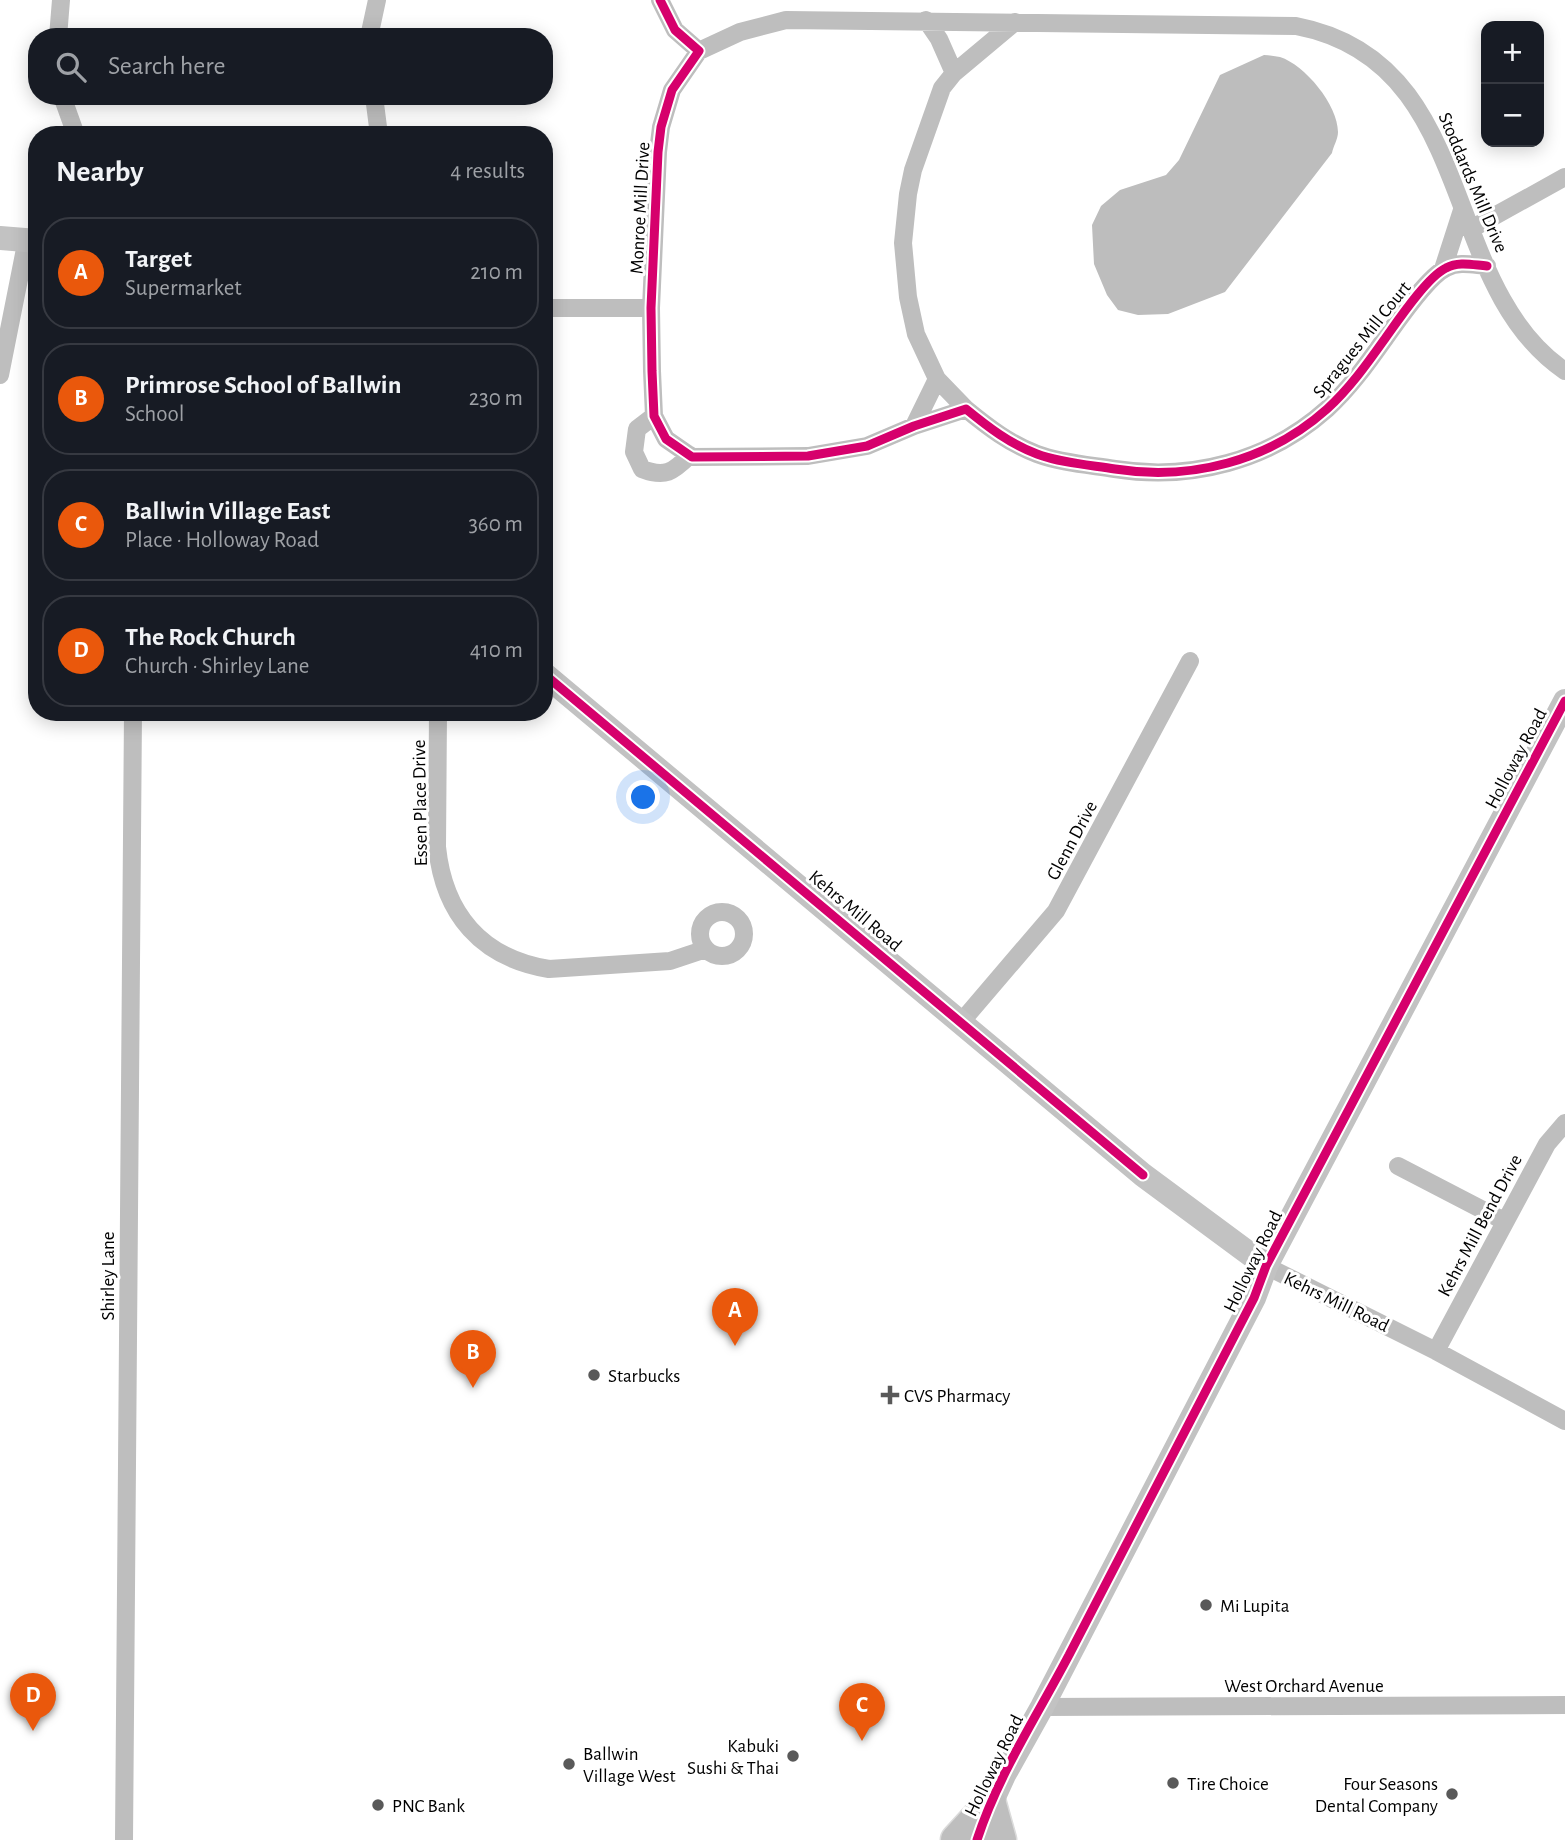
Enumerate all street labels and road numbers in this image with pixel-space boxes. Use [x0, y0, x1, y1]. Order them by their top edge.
street label: Stoddards Mill Drive [1435, 110, 1511, 255]
street label: Monroe Mill Drive [628, 142, 653, 275]
street label: Spragues Mill Court [1310, 278, 1415, 402]
street label: Holloway Road [1482, 705, 1551, 812]
street label: Essen Place Drive [410, 739, 431, 867]
street label: Glenn Drive [1044, 798, 1101, 883]
street label: Kehrs Mill Road [805, 867, 905, 955]
street label: Kehrs Mill Bend Drive [1435, 1152, 1526, 1300]
street label: Holloway Road [1221, 1208, 1286, 1315]
street label: Shirley Lane [99, 1231, 118, 1321]
street label: Kehrs Mill Road [1281, 1269, 1392, 1336]
street label: West Orchard Avenue [1224, 1677, 1384, 1696]
street label: Holloway Road [962, 1712, 1027, 1819]

